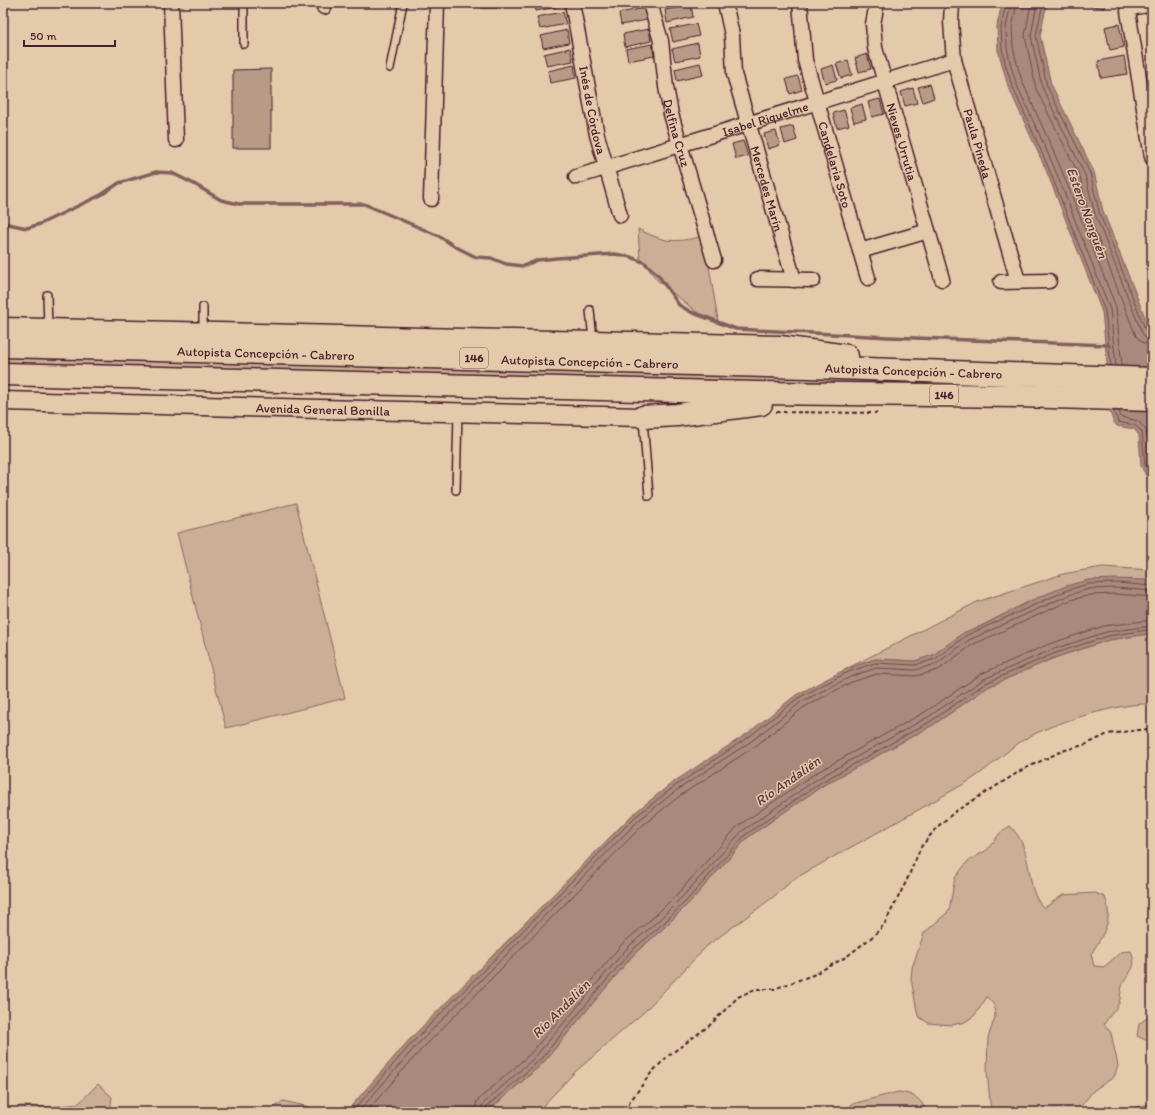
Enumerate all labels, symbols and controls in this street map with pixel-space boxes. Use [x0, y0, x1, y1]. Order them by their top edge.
scale bar [24, 22, 115, 48]
text: 50 m [30, 29, 56, 43]
street label: Inés de Córdova [577, 65, 610, 156]
street label: Delfina Cruz [661, 98, 694, 169]
street label: Isabel Riquelme [720, 98, 810, 139]
street label: Nieves Urrutia [884, 101, 921, 183]
street label: Paula Pineda [961, 107, 995, 180]
street label: Candelaria Soto [816, 119, 855, 210]
street label: Mercedes Marín [748, 144, 787, 234]
water label: Estero Nonguén [1063, 165, 1112, 262]
street label: Autopista Concepción - Cabrero [177, 343, 355, 363]
road number: 146 [460, 348, 488, 368]
street label: Autopista Concepción - Cabrero [501, 351, 679, 371]
street label: Autopista Concepción - Cabrero [825, 360, 1003, 381]
road number: 146 [930, 385, 958, 405]
street label: Avenida General Bonilla [256, 400, 390, 418]
water label: Río Andalién [752, 752, 824, 810]
water label: Río Andalién [528, 976, 594, 1042]

